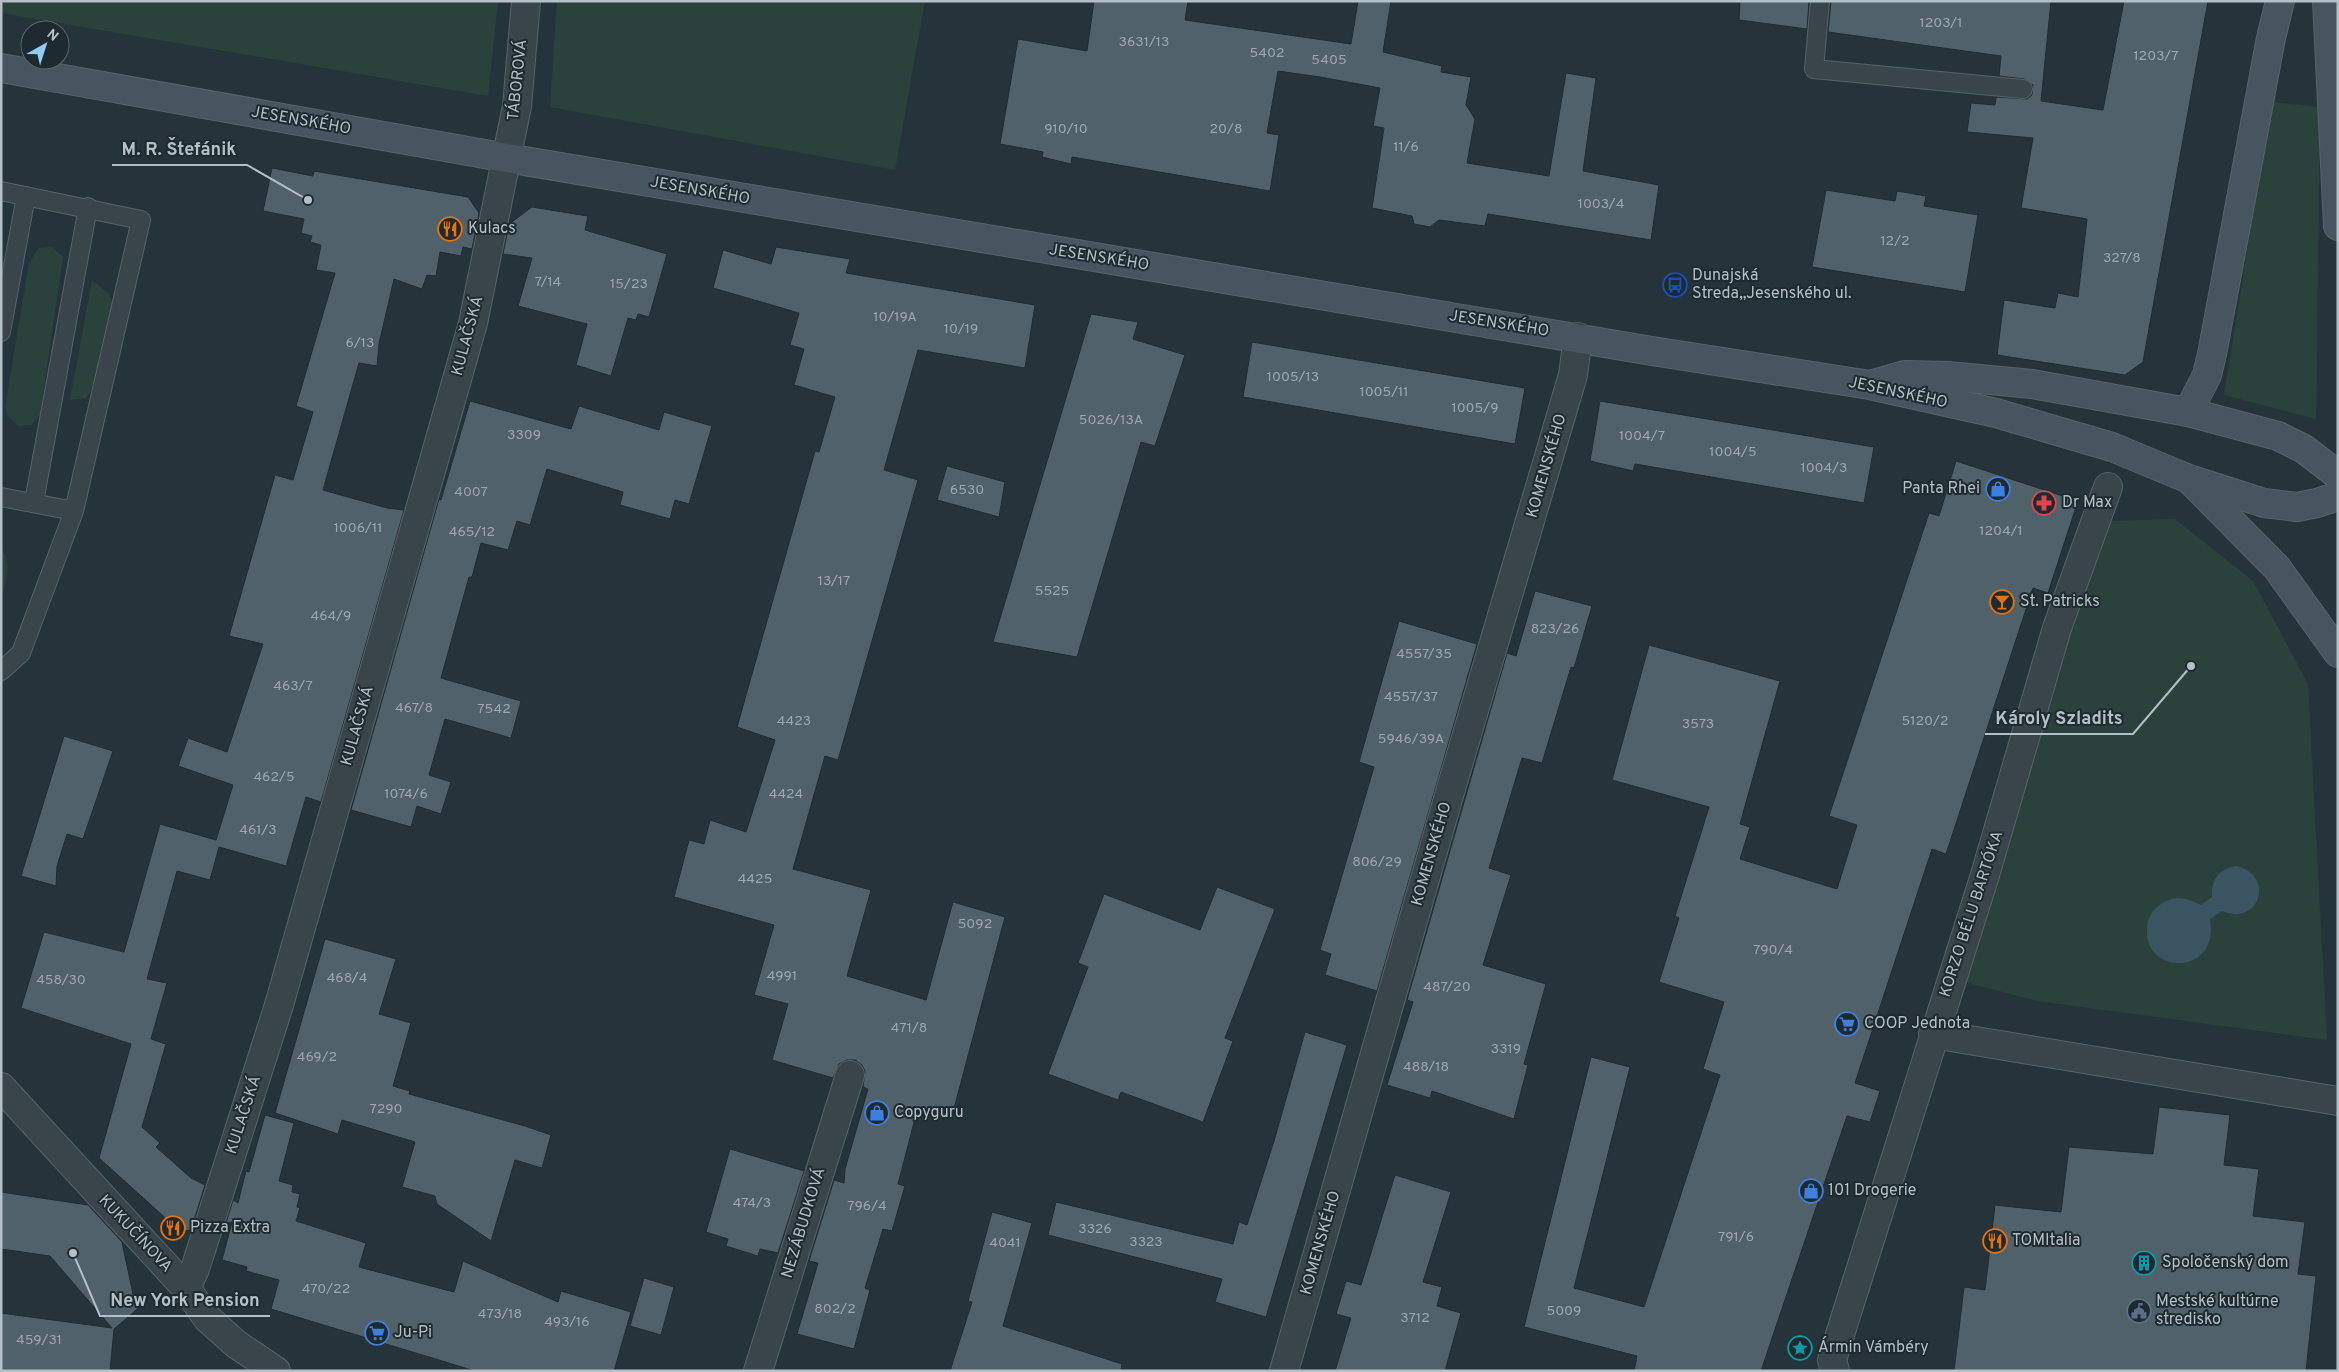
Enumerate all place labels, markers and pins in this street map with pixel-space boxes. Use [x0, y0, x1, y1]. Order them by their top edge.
callout: M. R. Štefánik [112, 132, 247, 165]
restaurant icon: Kulacs [437, 216, 463, 242]
place label: Kulacs [468, 219, 516, 239]
place label: Dunajská Streda,,Jesenského ul. [1692, 266, 1852, 304]
bus stop icon: Dunajská Streda,,Jesenského ul. [1662, 272, 1688, 298]
shop icon: Panta Rhei [1985, 476, 2011, 502]
place label: Panta Rhei [1902, 479, 1980, 499]
pharmacy icon: Dr Max [2031, 490, 2057, 516]
place label: Dr Max [2062, 493, 2112, 513]
bar icon: St. Patricks [1989, 589, 2015, 615]
place label: St. Patricks [2020, 592, 2100, 612]
callout: Károly Szladits [1985, 701, 2133, 734]
supermarket icon: COOP Jednota [1834, 1011, 1860, 1037]
place label: COOP Jednota [1864, 1014, 1970, 1034]
shop icon: Copyguru [864, 1100, 890, 1126]
place label: Copyguru [894, 1103, 964, 1123]
shop icon: 101 Drogerie [1798, 1178, 1824, 1204]
place label: 101 Drogerie [1828, 1181, 1916, 1201]
restaurant icon: Pizza Extra [160, 1215, 186, 1241]
place label: Pizza Extra [190, 1218, 270, 1238]
restaurant icon: TOMItalia [1982, 1228, 2008, 1254]
place label: TOMItalia [2012, 1231, 2081, 1251]
building icon: Spoločenský dom [2131, 1250, 2157, 1276]
place label: Spoločenský dom [2162, 1253, 2289, 1273]
callout: New York Pension [100, 1283, 270, 1316]
place label: Mestské kultúrne stredisko [2156, 1292, 2279, 1330]
public building icon: Mestské kultúrne stredisko [2126, 1298, 2152, 1324]
supermarket icon: Ju-Pi [364, 1320, 390, 1346]
place label: Ju-Pi [394, 1323, 432, 1343]
place icon: Ármin Vámbéry [1787, 1335, 1813, 1361]
place label: Ármin Vámbéry [1818, 1336, 1929, 1358]

